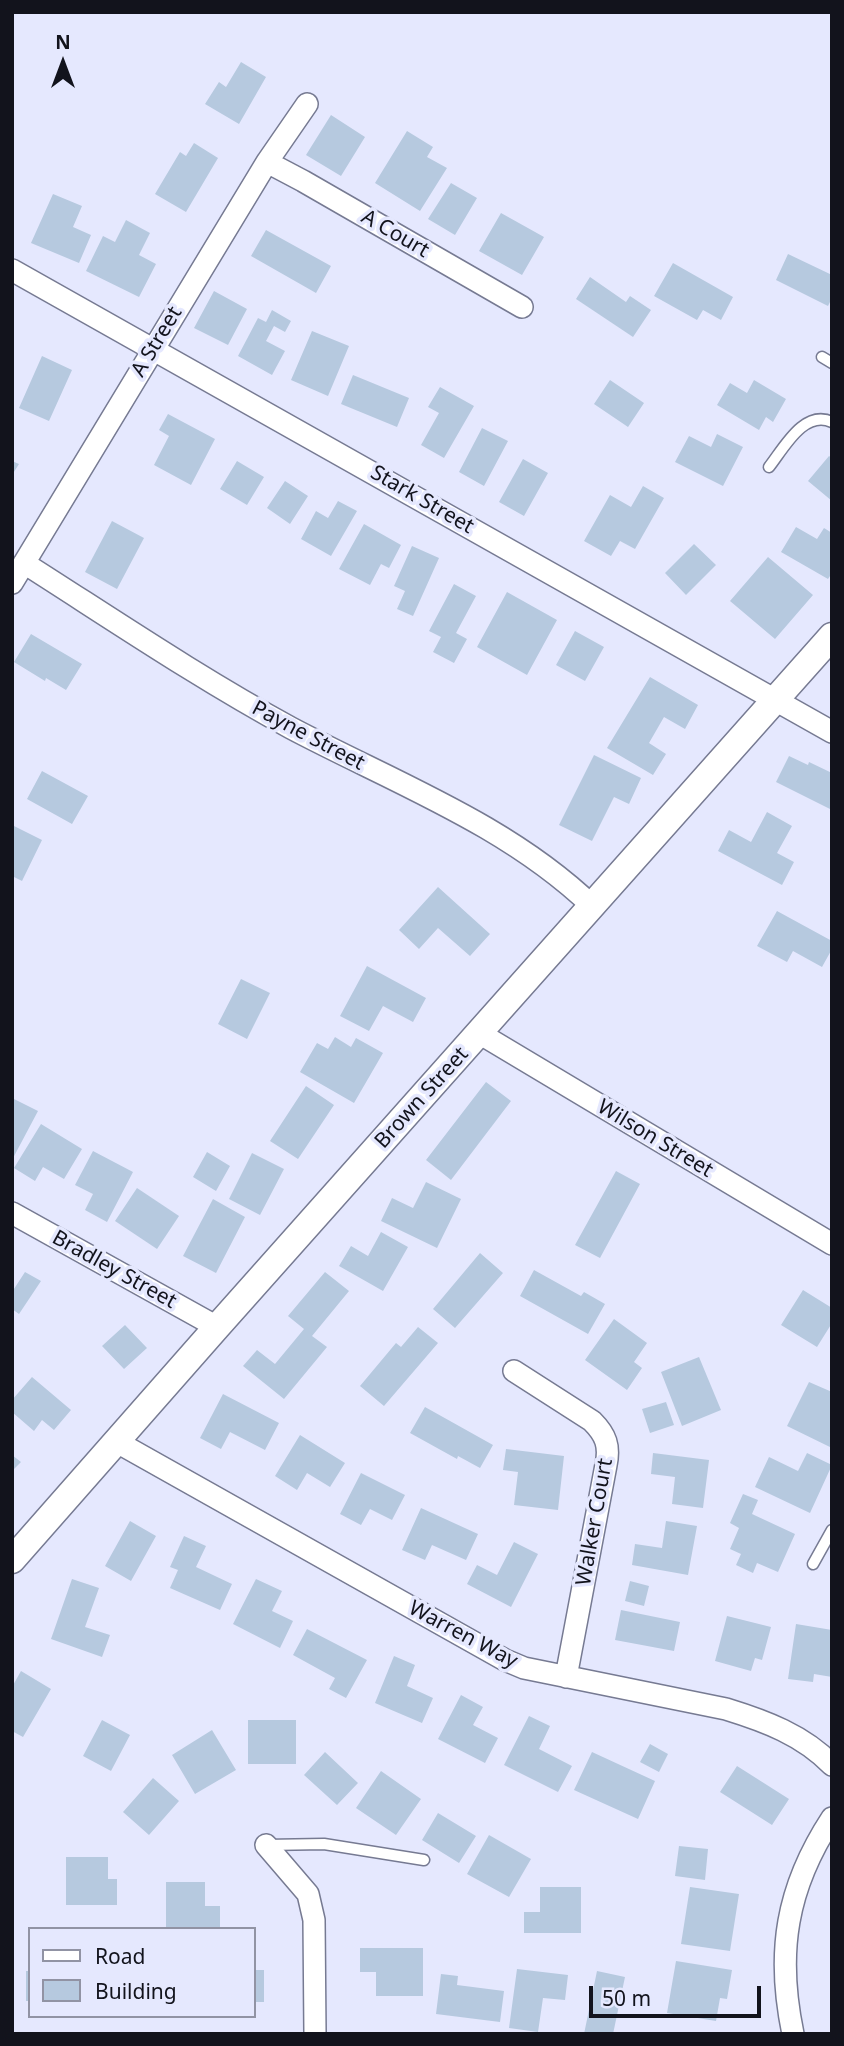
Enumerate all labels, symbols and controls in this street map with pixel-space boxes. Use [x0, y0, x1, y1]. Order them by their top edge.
north arrow [28, 28, 98, 98]
text: N [55, 29, 71, 55]
street label: A Court [357, 205, 433, 263]
street label: A Street [126, 302, 188, 382]
street label: Stark Street [366, 460, 478, 540]
street label: Payne Street [247, 696, 369, 776]
street label: Brown Street [370, 1042, 474, 1154]
street label: Wilson Street [593, 1095, 717, 1183]
street label: Bradley Street [47, 1225, 181, 1315]
street label: Walker Court [571, 1456, 619, 1588]
street label: Warren Way [404, 1596, 522, 1674]
legend [28, 1927, 256, 2018]
text: Road [95, 1942, 145, 1970]
scale bar [592, 1972, 764, 2016]
text: Building [95, 1977, 177, 2005]
text: 50 m [602, 1984, 651, 2012]

